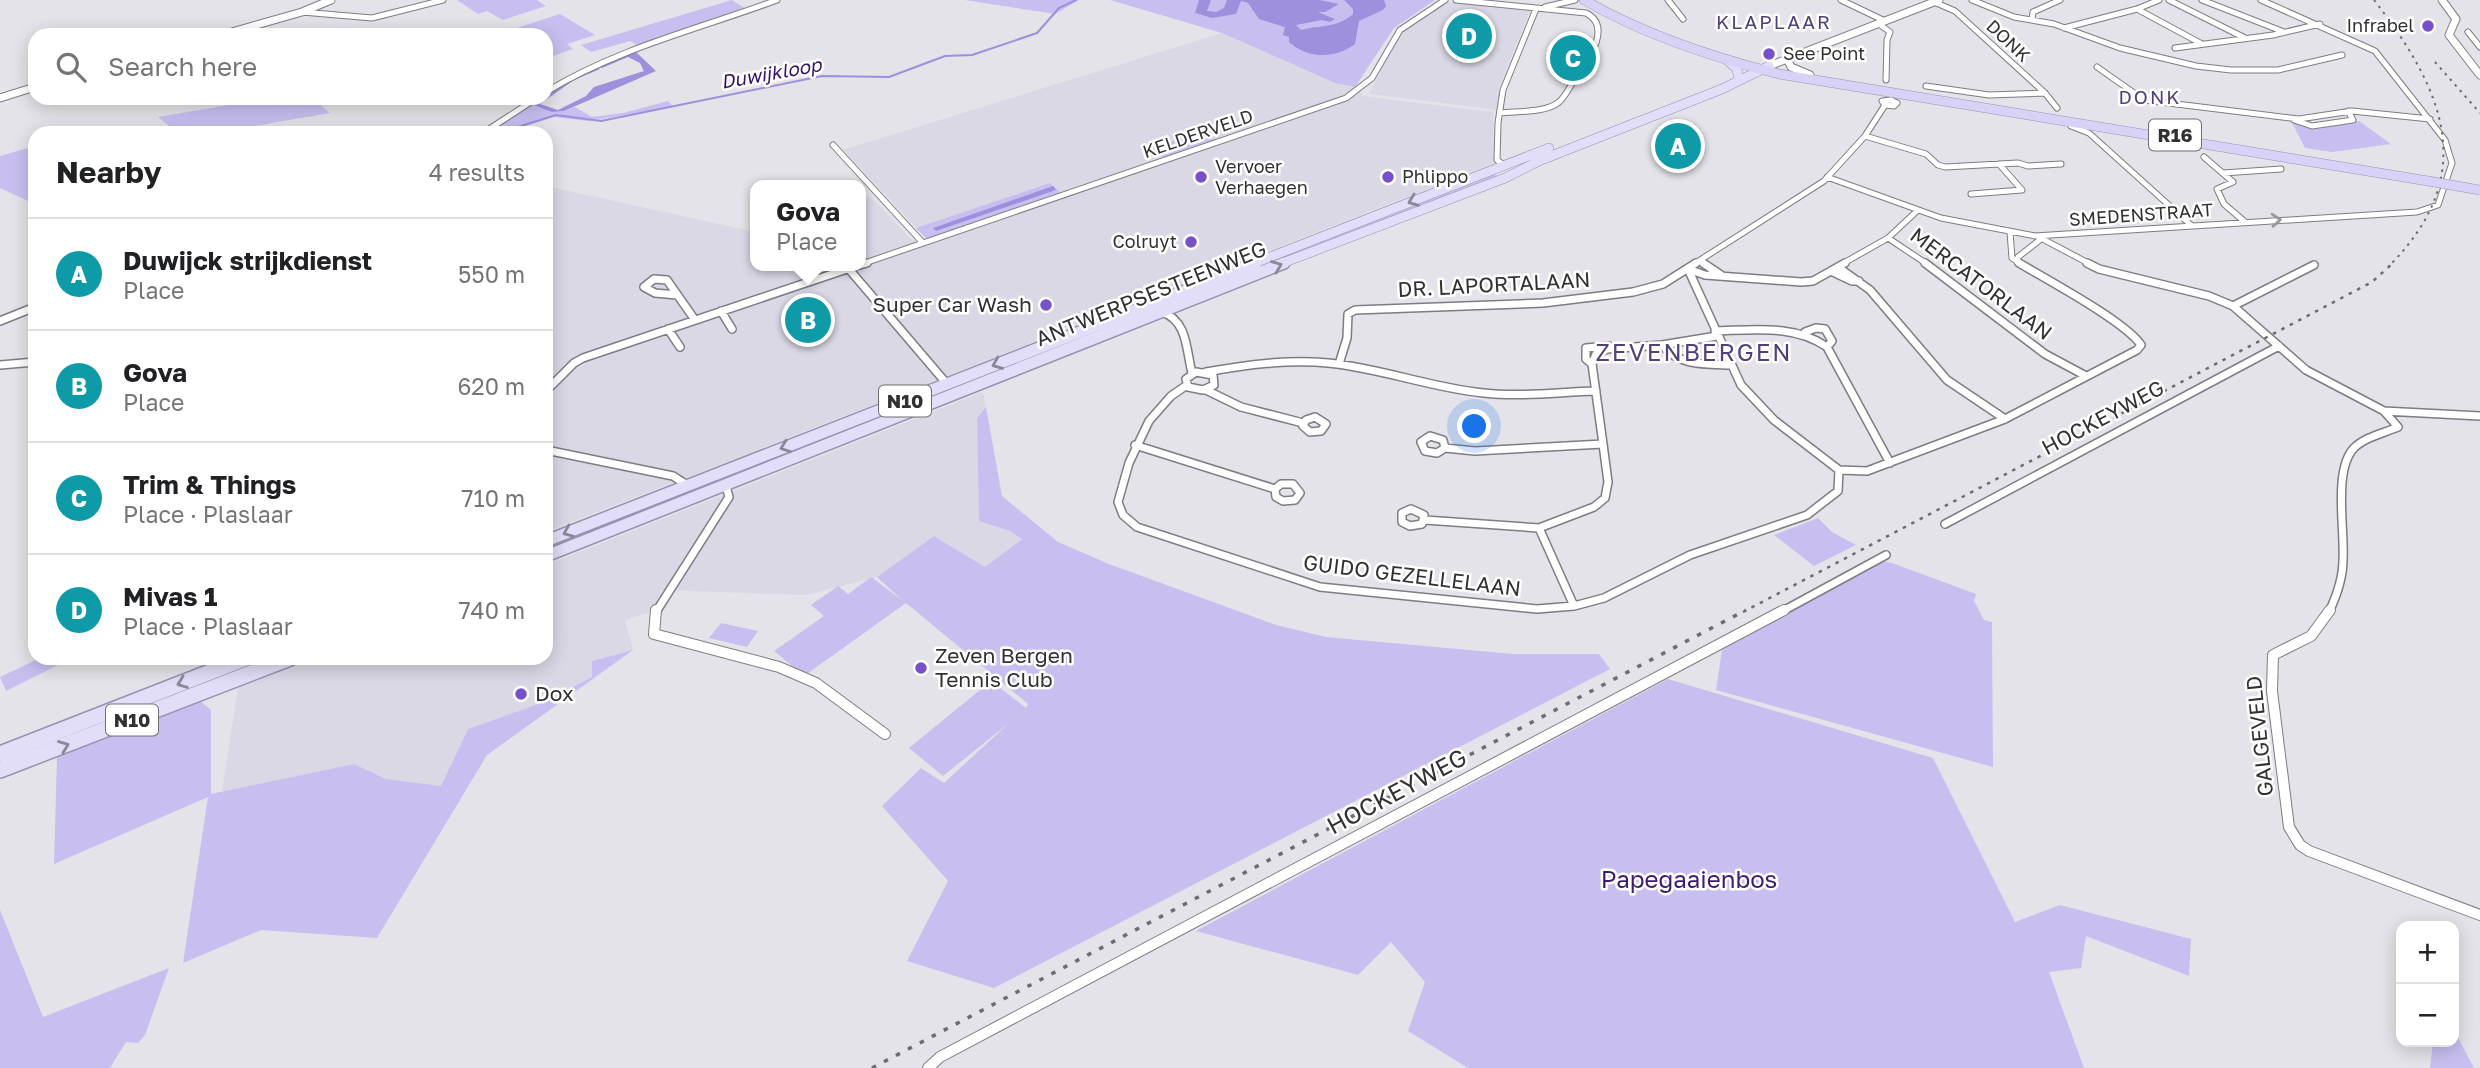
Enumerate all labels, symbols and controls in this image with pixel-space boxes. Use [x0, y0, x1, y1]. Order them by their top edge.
pin: D [1446, 10, 1492, 62]
district label: KLAPLAAR [1716, 10, 1832, 33]
street label: DONK [1982, 14, 2035, 66]
place label: Infrabel [2346, 14, 2414, 36]
marker: Infrabel [2420, 18, 2436, 34]
search box [28, 28, 553, 105]
pin: C [1550, 32, 1596, 84]
place label: See Point [1783, 42, 1865, 64]
marker: See Point [1761, 46, 1777, 62]
icon: search [52, 48, 90, 86]
text: Search here [108, 51, 257, 82]
water label: Duwijkloop [719, 52, 824, 93]
district label: DONK [2119, 85, 2181, 108]
street label: KELDERVELD [1140, 104, 1256, 162]
road number: R16 [2149, 119, 2201, 150]
pin: A [1655, 120, 1701, 172]
text: Nearby [56, 154, 161, 190]
place label: Vervoer Verhaegen [1215, 155, 1308, 198]
text: 4 results [429, 158, 525, 186]
place label: Phlippo [1402, 165, 1468, 187]
marker: Vervoer Verhaegen [1193, 169, 1209, 185]
marker: Phlippo [1380, 169, 1396, 185]
popup [750, 180, 866, 271]
one-way arrow [1407, 193, 1419, 207]
text: Gova [776, 196, 840, 227]
street label: SMEDENSTRAAT [2068, 198, 2214, 230]
one-way arrow [2271, 213, 2282, 228]
street label: MERCATORLAAN [1906, 221, 2058, 345]
text: Place [776, 227, 837, 255]
place label: Colruyt [1112, 230, 1177, 252]
marker: Colruyt [1183, 234, 1199, 250]
street label: ANTWERPSESTEENWEG [1032, 235, 1270, 351]
text: Duwijck strijkdienst [123, 245, 372, 276]
text: A [71, 260, 87, 288]
text: 550 m [458, 260, 525, 288]
one-way arrow [1270, 261, 1282, 275]
street label: DR. LAPORTALAAN [1397, 266, 1591, 302]
text: Place [123, 276, 184, 304]
place label: Super Car Wash [873, 291, 1032, 317]
pin: B [785, 294, 831, 346]
marker: Super Car Wash [1038, 297, 1054, 313]
district label: ZEVENBERGEN [1595, 337, 1793, 366]
one-way arrow [992, 356, 1004, 370]
text: Gova [123, 357, 187, 388]
text: B [71, 372, 87, 400]
text: 620 m [457, 372, 525, 400]
street label: HOCKEYWEG [2037, 374, 2168, 460]
road number: N10 [879, 386, 931, 416]
text: Place [123, 388, 184, 416]
your location [1457, 409, 1491, 443]
one-way arrow [780, 439, 792, 453]
text: Trim & Things [123, 469, 296, 500]
text: C [71, 484, 87, 512]
text: 710 m [461, 484, 525, 512]
text: Place · Plaslaar [123, 500, 293, 528]
one-way arrow [563, 524, 575, 538]
street label: GUIDO GEZELLELAAN [1302, 549, 1522, 601]
text: Mivas 1 [123, 581, 218, 612]
text: D [71, 596, 87, 624]
text: 740 m [458, 596, 525, 624]
text: Place · Plaslaar [123, 612, 293, 640]
place label: Zeven Bergen Tennis Club [935, 642, 1073, 692]
marker: Zeven Bergen Tennis Club [913, 660, 929, 676]
one-way arrow [177, 674, 189, 688]
street label: GALGEVELD [2240, 675, 2278, 798]
place label: Dox [535, 680, 574, 706]
marker: Dox [513, 686, 529, 702]
road number: N10 [106, 705, 158, 736]
one-way arrow [57, 740, 69, 754]
street label: HOCKEYWEG [1321, 742, 1471, 840]
park label: Papegaaienbos [1601, 864, 1777, 893]
map controls [2396, 921, 2459, 1047]
button: + [2396, 921, 2459, 984]
button: − [2396, 984, 2459, 1047]

